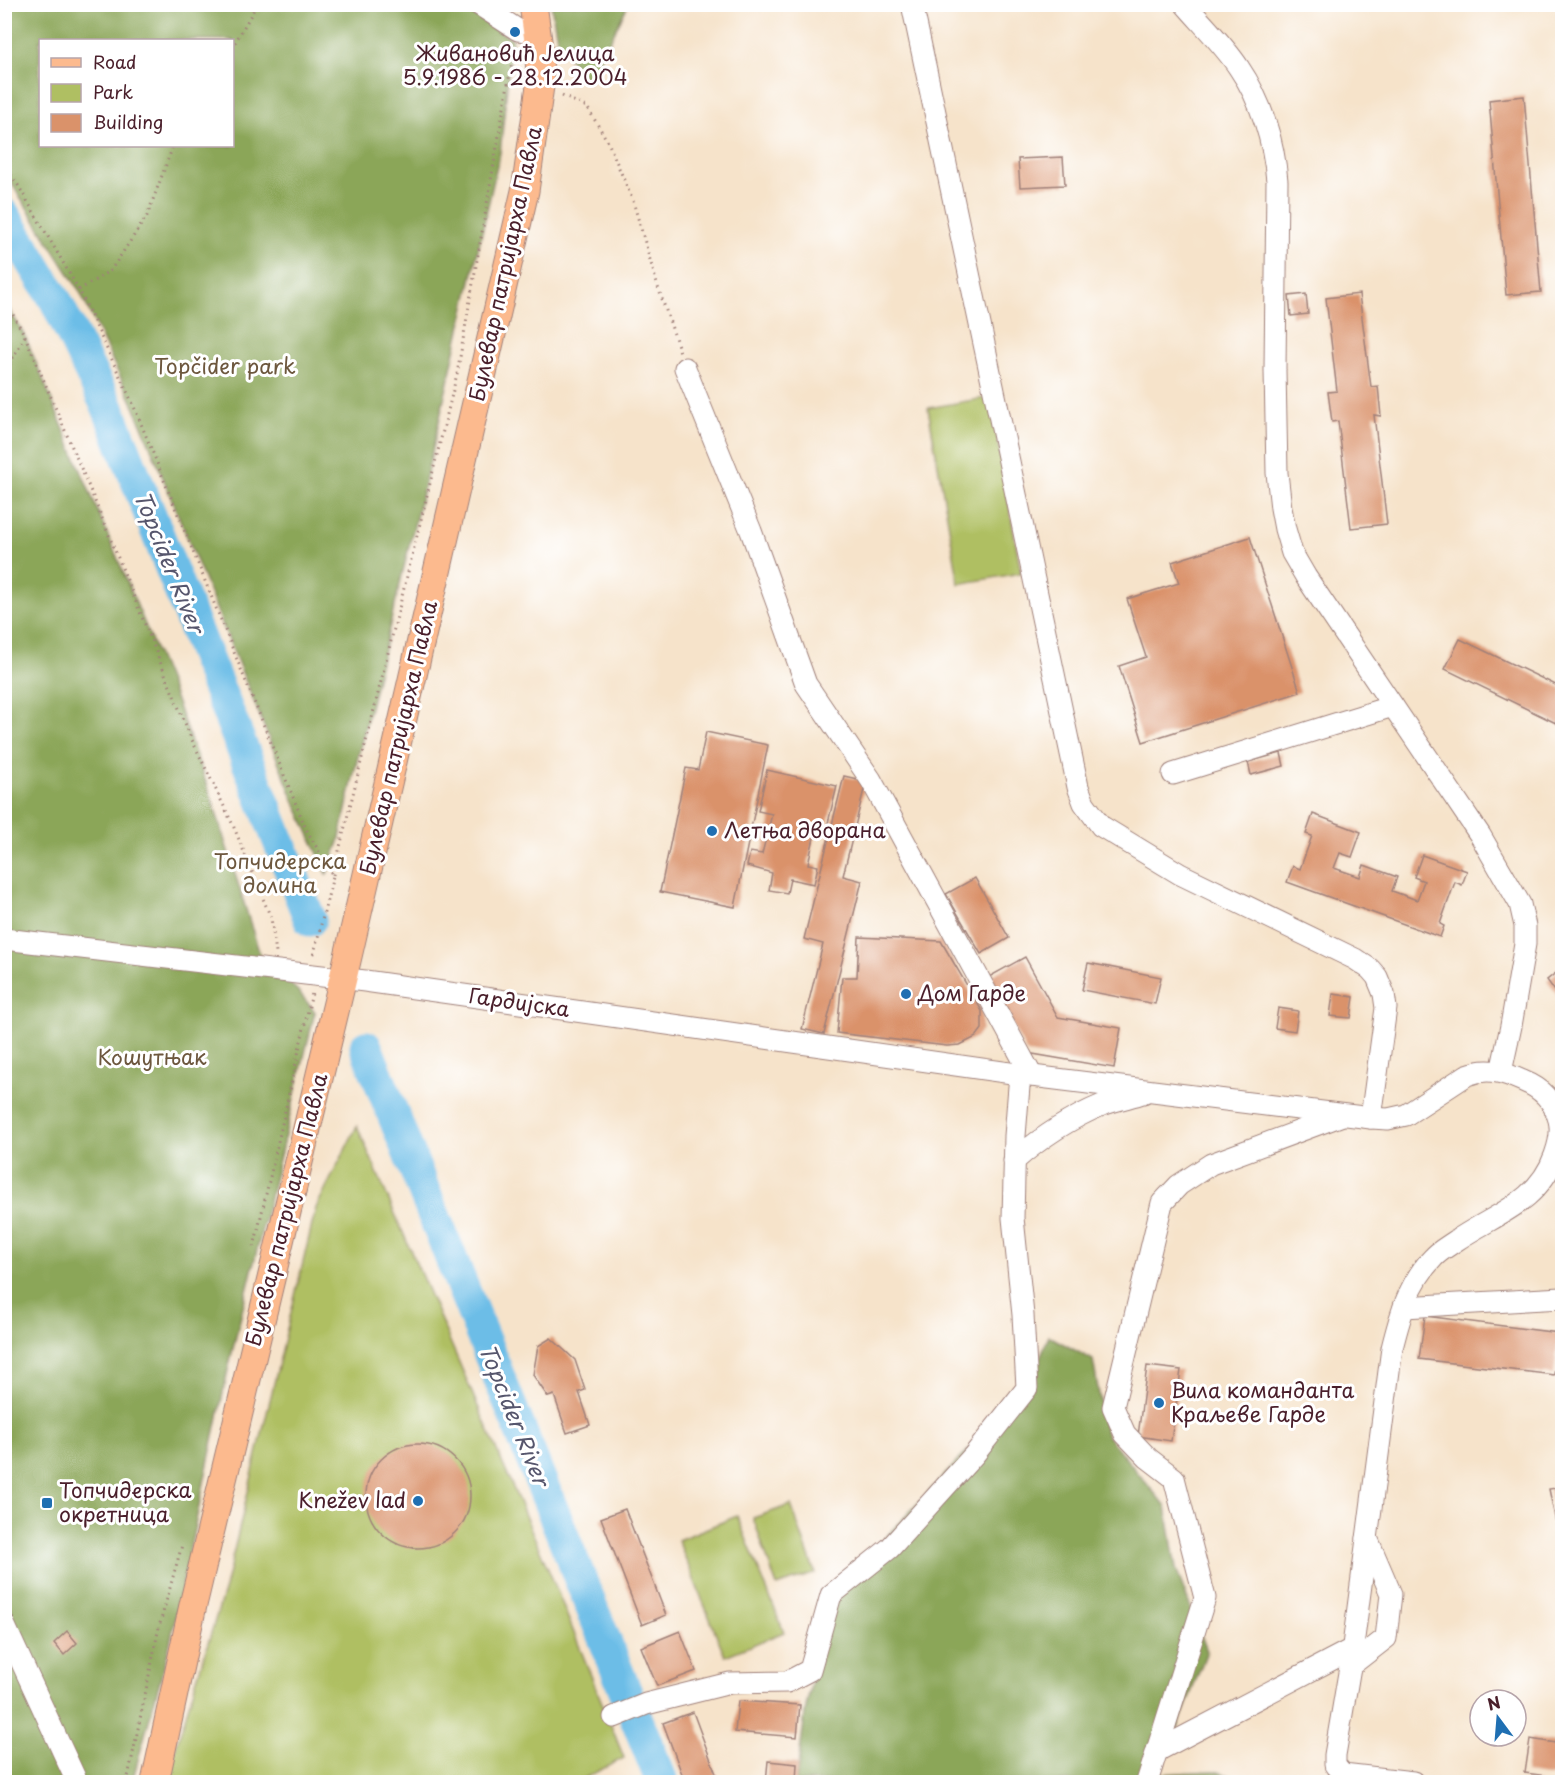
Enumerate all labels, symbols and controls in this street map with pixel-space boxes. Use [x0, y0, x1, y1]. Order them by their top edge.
marker: Живановић Јелица 5.9.1986 - 28.12.2004 [508, 25, 522, 39]
place label: Живановић Јелица 5.9.1986 - 28.12.2004 [402, 36, 628, 92]
legend [39, 39, 234, 147]
text: Road [93, 48, 137, 75]
text: Park [93, 78, 133, 105]
text: Building [93, 108, 163, 135]
street label: Булевар патријарха Павла [459, 123, 549, 404]
park label: Topčider park [154, 349, 296, 381]
water label: Topcider River [127, 485, 215, 640]
street label: Булевар патријарха Павла [350, 597, 444, 878]
place label: Летња дворана [724, 813, 887, 845]
marker: Летња дворана [705, 824, 719, 838]
park label: Топчидерска долина [214, 844, 346, 900]
place label: Дом Гарде [917, 976, 1026, 1008]
street label: Гардијска [467, 978, 572, 1024]
marker: Дом Гарде [899, 987, 913, 1001]
park label: Кошутњак [98, 1040, 207, 1072]
street label: Булевар патријарха Павла [236, 1069, 335, 1350]
water label: Topcider River [472, 1338, 560, 1493]
place label: Вила команданта Краљеве Гарде [1171, 1373, 1354, 1429]
marker: Вила команданта Краљеве Гарде [1152, 1396, 1166, 1410]
place label: Топчидерска окретница [59, 1473, 191, 1529]
place label: Knežev lad [298, 1483, 406, 1515]
marker: Knežev lad [411, 1494, 425, 1508]
marker: Топчидерска окретница [40, 1496, 54, 1510]
north arrow [1468, 1688, 1528, 1748]
text: N [1484, 1689, 1503, 1716]

